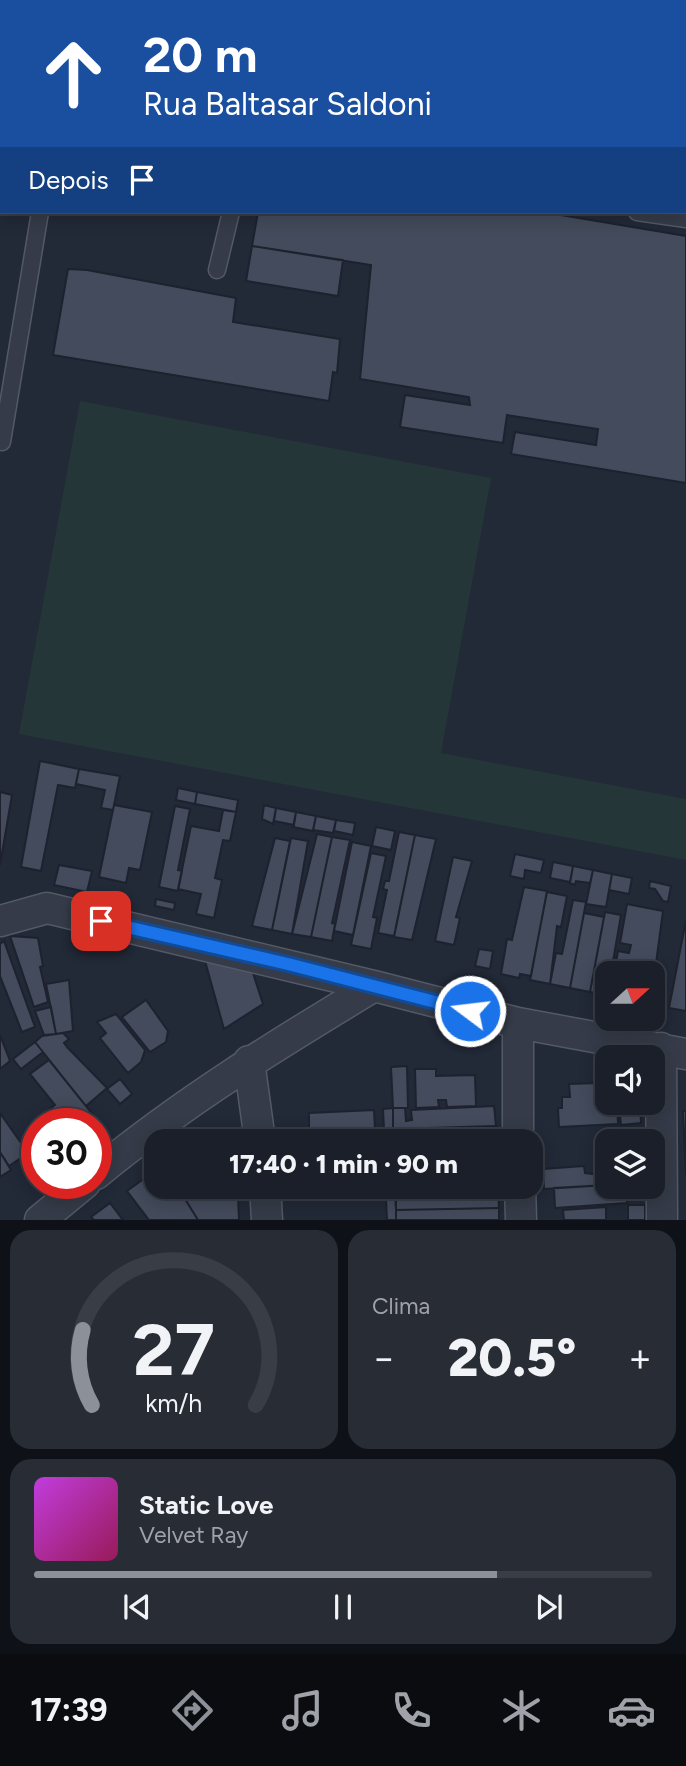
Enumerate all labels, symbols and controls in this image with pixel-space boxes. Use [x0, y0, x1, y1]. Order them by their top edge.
text: 20 m [143, 25, 258, 84]
icon: ahead [28, 28, 119, 119]
text: Rua Baltasar Saldoni [143, 85, 432, 123]
icon: arrive [123, 161, 161, 199]
text: Depois [28, 164, 109, 196]
pin [71, 891, 131, 951]
icon: arrive [82, 902, 120, 940]
north arrow [595, 961, 665, 1031]
map controls [595, 961, 665, 1199]
position arrow [433, 974, 507, 1048]
button: sound [595, 1045, 665, 1115]
speed limit sign: 30 [21, 1108, 112, 1199]
button: layers [595, 1129, 665, 1199]
text: 17:40 · 1 min · 90 m [229, 1148, 458, 1180]
text: Clima [372, 1292, 430, 1320]
text: 27 [133, 1307, 215, 1394]
text: 20.5° [448, 1327, 576, 1389]
text: − [372, 1335, 396, 1381]
text: + [628, 1335, 652, 1381]
text: km/h [145, 1388, 203, 1418]
text: Static Love [139, 1489, 273, 1521]
text: Velvet Ray [139, 1521, 248, 1549]
icon: previous [118, 1588, 156, 1626]
icon: pause [324, 1588, 362, 1626]
icon: next [530, 1588, 568, 1626]
icon: directions [168, 1686, 217, 1735]
icon: music [278, 1686, 327, 1735]
icon: phone [387, 1686, 436, 1735]
icon: climate [497, 1686, 546, 1735]
icon: car [607, 1686, 656, 1735]
text: 17:39 [30, 1691, 108, 1729]

